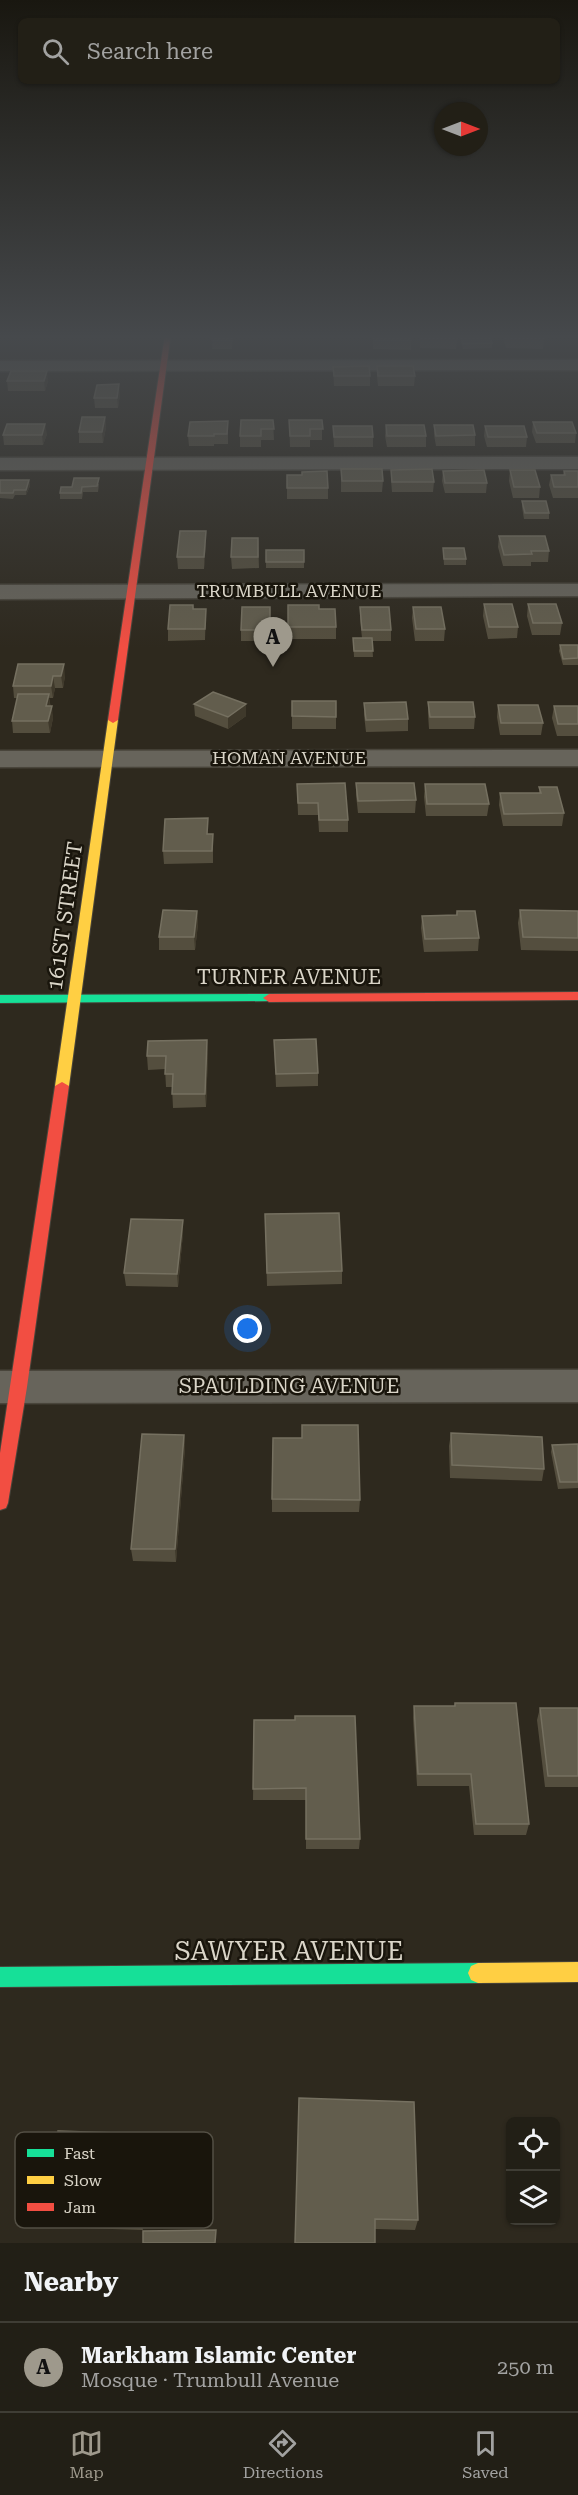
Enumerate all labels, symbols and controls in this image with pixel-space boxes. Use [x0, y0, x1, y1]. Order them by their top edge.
search box [18, 18, 560, 84]
icon: search [39, 35, 72, 68]
text: Search here [87, 39, 213, 64]
north arrow [434, 102, 488, 156]
street label: TRUMBULL AVENUE [196, 580, 382, 601]
pin: A [254, 618, 292, 667]
street label: HOMAN AVENUE [212, 747, 366, 768]
street label: 161ST STREET [43, 840, 87, 992]
street label: TURNER AVENUE [197, 965, 381, 989]
your location [233, 1314, 262, 1343]
street label: SPAULDING AVENUE [179, 1374, 399, 1398]
street label: SAWYER AVENUE [174, 1936, 404, 1966]
map controls [506, 2117, 560, 2225]
button: locate [506, 2117, 560, 2171]
legend [15, 2132, 213, 2228]
text: Fast [64, 2144, 95, 2163]
text: Slow [64, 2171, 102, 2190]
button: layers [506, 2171, 560, 2225]
text: Jam [64, 2198, 96, 2217]
text: Nearby [24, 2267, 118, 2297]
text: Markham Islamic Center [81, 2343, 356, 2368]
text: A [36, 2355, 51, 2379]
text: 250 m [497, 2355, 554, 2379]
text: Mosque · Trumbull Avenue [81, 2368, 339, 2392]
tab: Map [69, 2427, 104, 2482]
tab: Directions [243, 2427, 323, 2482]
tab: Saved [462, 2427, 509, 2482]

